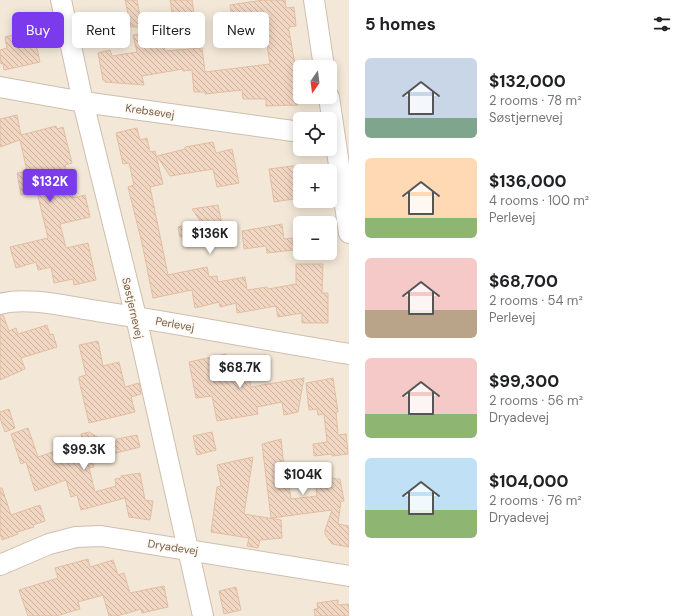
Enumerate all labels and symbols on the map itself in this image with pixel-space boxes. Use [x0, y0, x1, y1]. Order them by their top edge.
north arrow [293, 60, 337, 104]
street label: Krebsevej [125, 101, 175, 121]
pin: $132K [22, 169, 78, 203]
pin: $136K [182, 221, 238, 255]
street label: Søstjernevej [119, 276, 147, 340]
street label: Perlevej [154, 314, 196, 334]
pin: $68.7K [207, 355, 273, 389]
pin: $99.3K [51, 437, 117, 471]
pin: $104K [275, 462, 331, 496]
street label: Dryadevej [147, 536, 199, 558]

